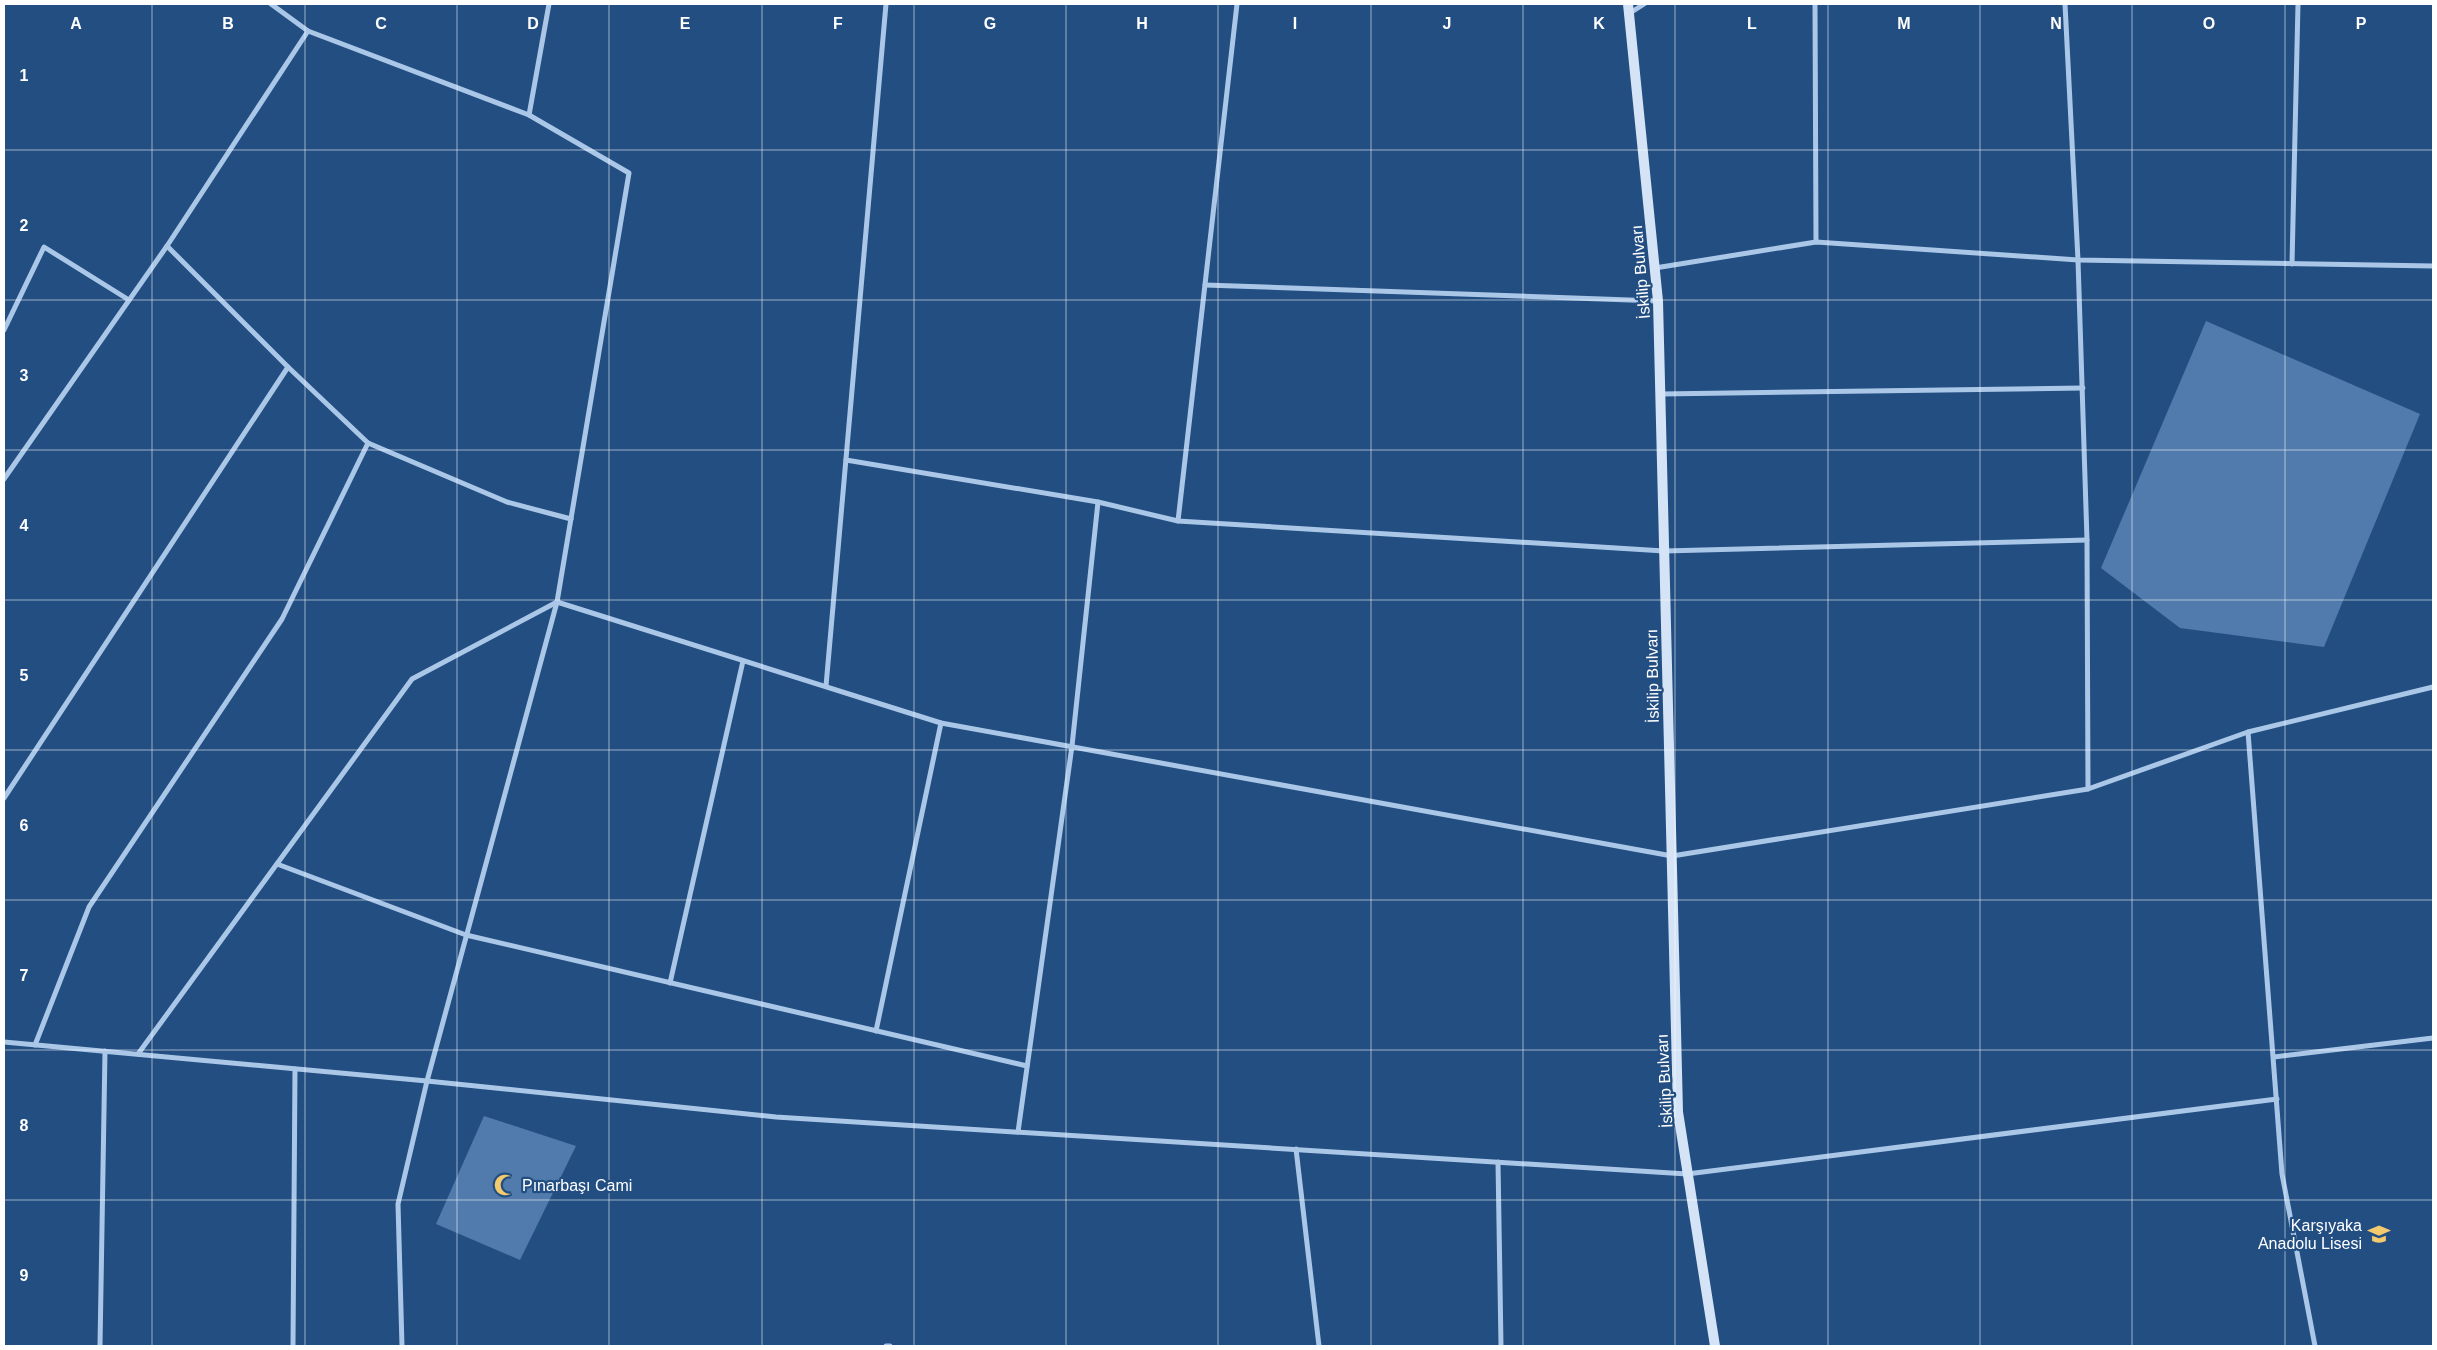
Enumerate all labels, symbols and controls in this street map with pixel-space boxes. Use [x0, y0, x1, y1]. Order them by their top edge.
text: A [70, 15, 82, 32]
text: B [222, 15, 234, 32]
text: C [375, 15, 387, 32]
text: D [527, 15, 539, 32]
text: E [680, 15, 691, 32]
text: F [833, 15, 843, 32]
text: G [984, 15, 996, 32]
text: H [1136, 15, 1148, 32]
text: I [1293, 15, 1297, 32]
text: J [1443, 15, 1451, 32]
text: K [1593, 15, 1605, 32]
text: L [1747, 15, 1757, 32]
text: M [1897, 15, 1911, 32]
text: N [2050, 15, 2062, 32]
text: O [2203, 15, 2215, 32]
text: P [2356, 15, 2367, 32]
text: 1 [20, 67, 29, 84]
text: 2 [20, 217, 29, 234]
street label: İskilip Bulvarı [1627, 224, 1653, 320]
text: 3 [20, 367, 29, 384]
text: 4 [20, 517, 29, 534]
street label: İskilip Bulvarı [1642, 629, 1662, 723]
text: 5 [20, 667, 29, 684]
text: 6 [20, 817, 29, 834]
text: 7 [20, 967, 29, 984]
street label: İskilip Bulvarı [1653, 1033, 1675, 1129]
text: 8 [20, 1117, 29, 1134]
mosque icon: Pınarbaşı Cami [492, 1172, 518, 1198]
place label: Pınarbaşı Cami [522, 1177, 632, 1194]
place label: Karşıyaka Anadolu Lisesi [2258, 1217, 2362, 1252]
school or university icon: Karşıyaka Anadolu Lisesi [2366, 1221, 2392, 1247]
text: 9 [20, 1267, 29, 1284]

